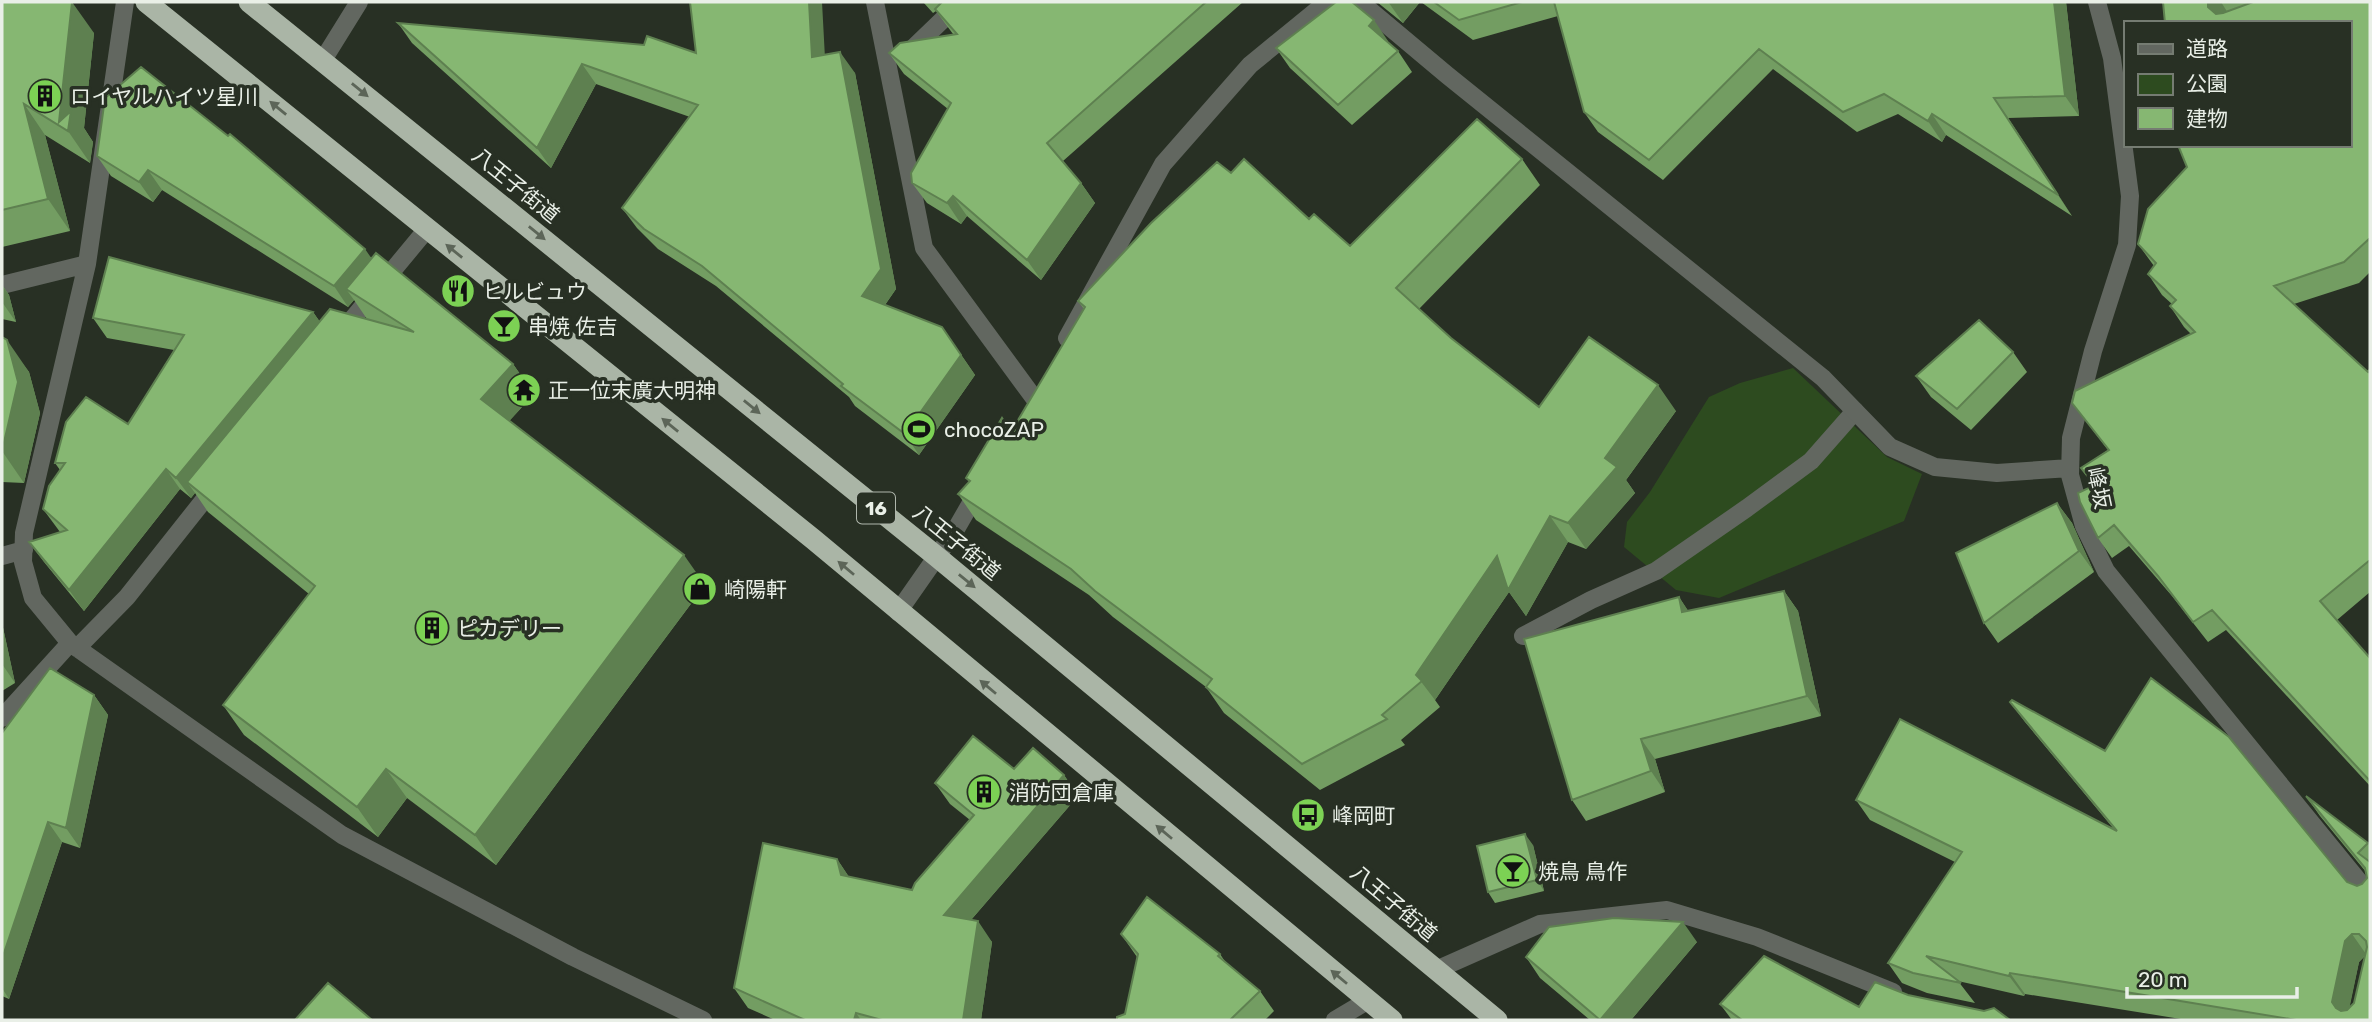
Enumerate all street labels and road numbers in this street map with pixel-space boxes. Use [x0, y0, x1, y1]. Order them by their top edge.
street label: 八王子街道 [467, 142, 565, 228]
street label: 峰坂 [2082, 465, 2116, 511]
road number: 16 [857, 492, 895, 524]
street label: 八王子街道 [908, 499, 1006, 585]
street label: 八王子街道 [1346, 860, 1442, 946]

